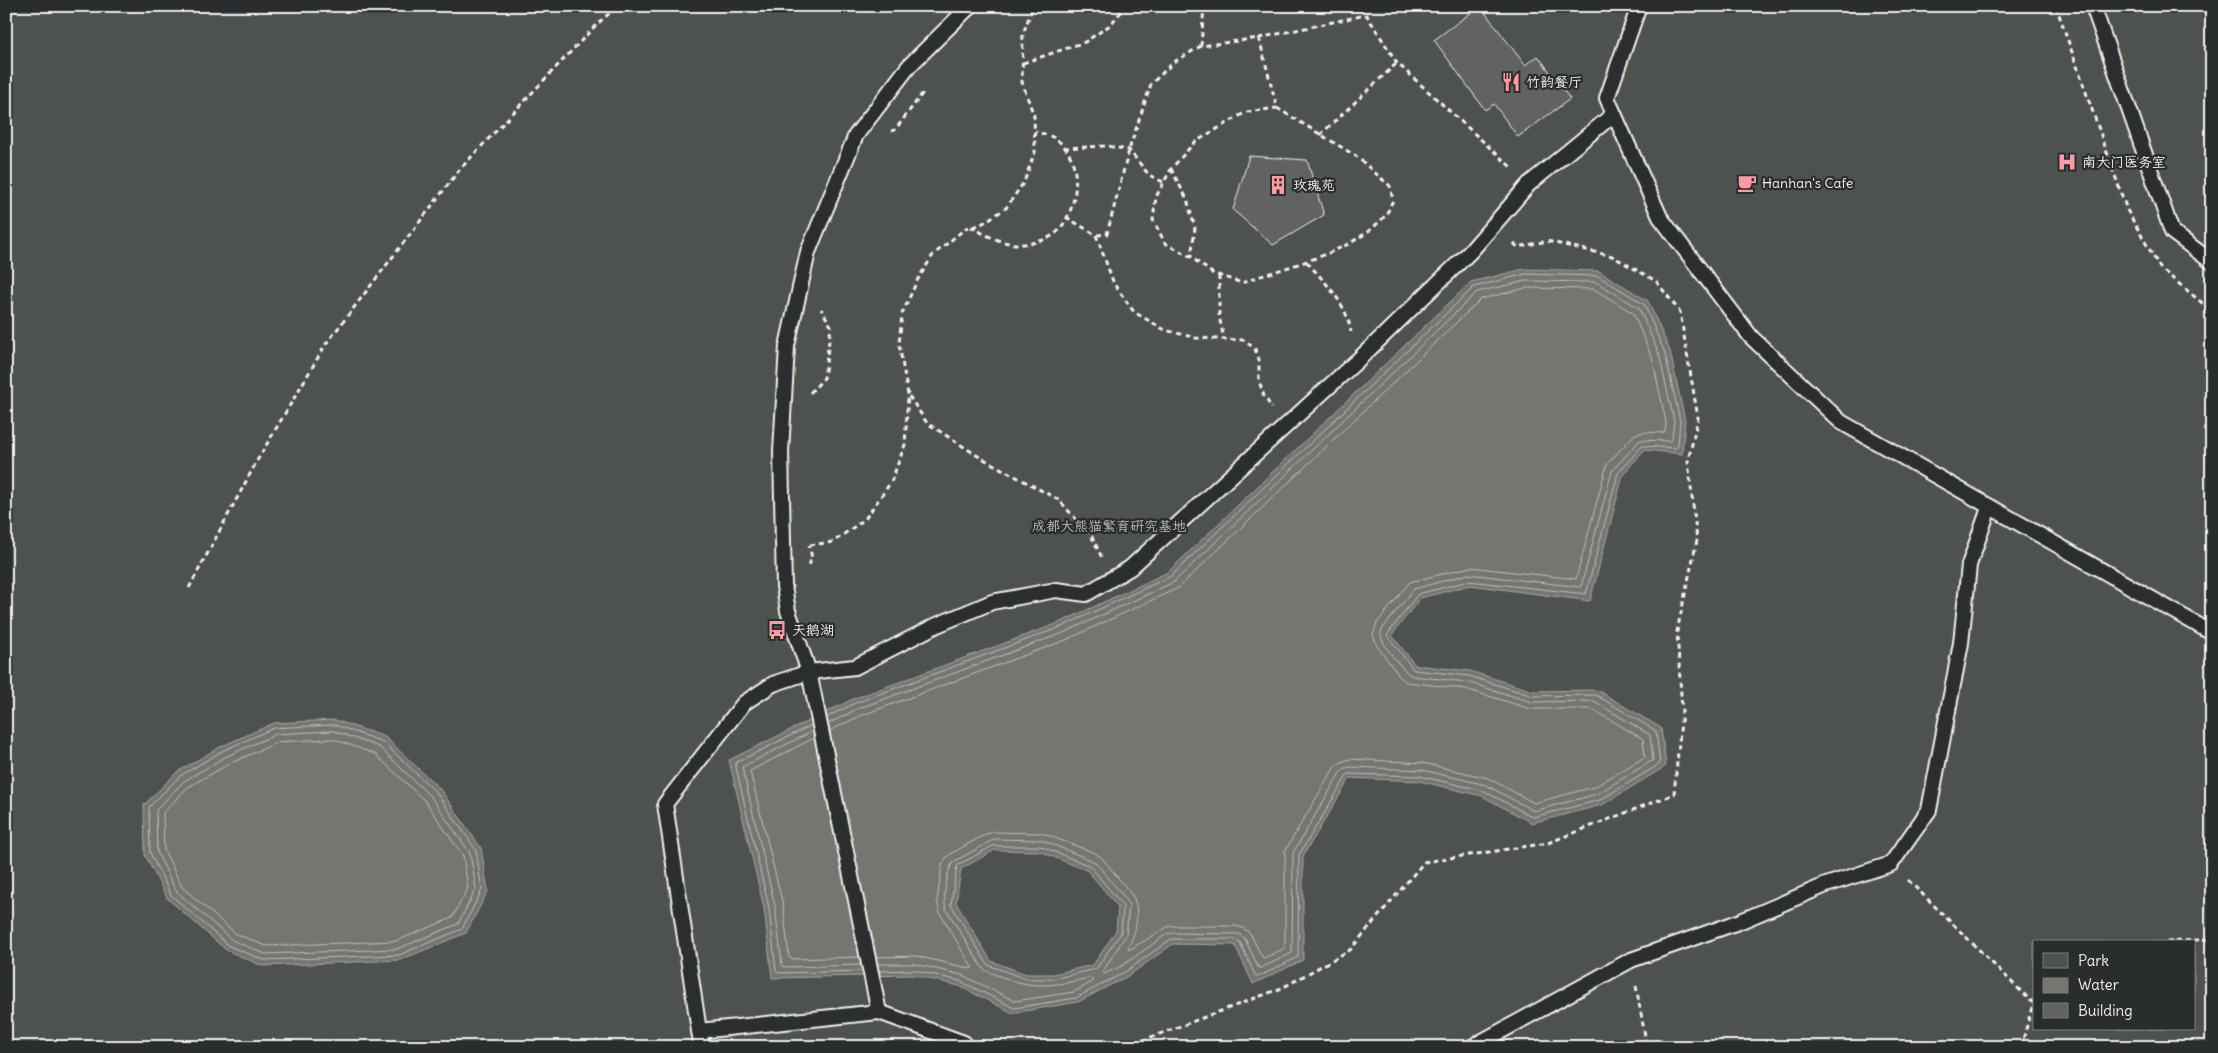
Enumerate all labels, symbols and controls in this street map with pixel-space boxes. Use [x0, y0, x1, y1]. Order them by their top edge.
restaurant icon: 竹韵餐厅 [1500, 71, 1522, 93]
place label: 竹韵餐厅 [1526, 73, 1582, 91]
hospital icon: 南大门医务室 [2056, 151, 2078, 173]
place label: 南大门医务室 [2082, 153, 2166, 171]
cafe icon: Hanhan's Cafe [1736, 172, 1758, 194]
building icon: 玫瑰苑 [1267, 174, 1289, 196]
place label: Hanhan's Cafe [1762, 174, 1853, 192]
place label: 玫瑰苑 [1293, 176, 1335, 194]
park label: 成都大熊猫繁育研究基地 [1032, 517, 1186, 535]
bus stop icon: 天鹅湖 [766, 619, 788, 641]
place label: 天鹅湖 [792, 621, 834, 639]
legend [2033, 940, 2196, 1030]
text: Park [2078, 951, 2109, 970]
text: Water [2078, 975, 2119, 994]
text: Building [2078, 1001, 2133, 1020]

